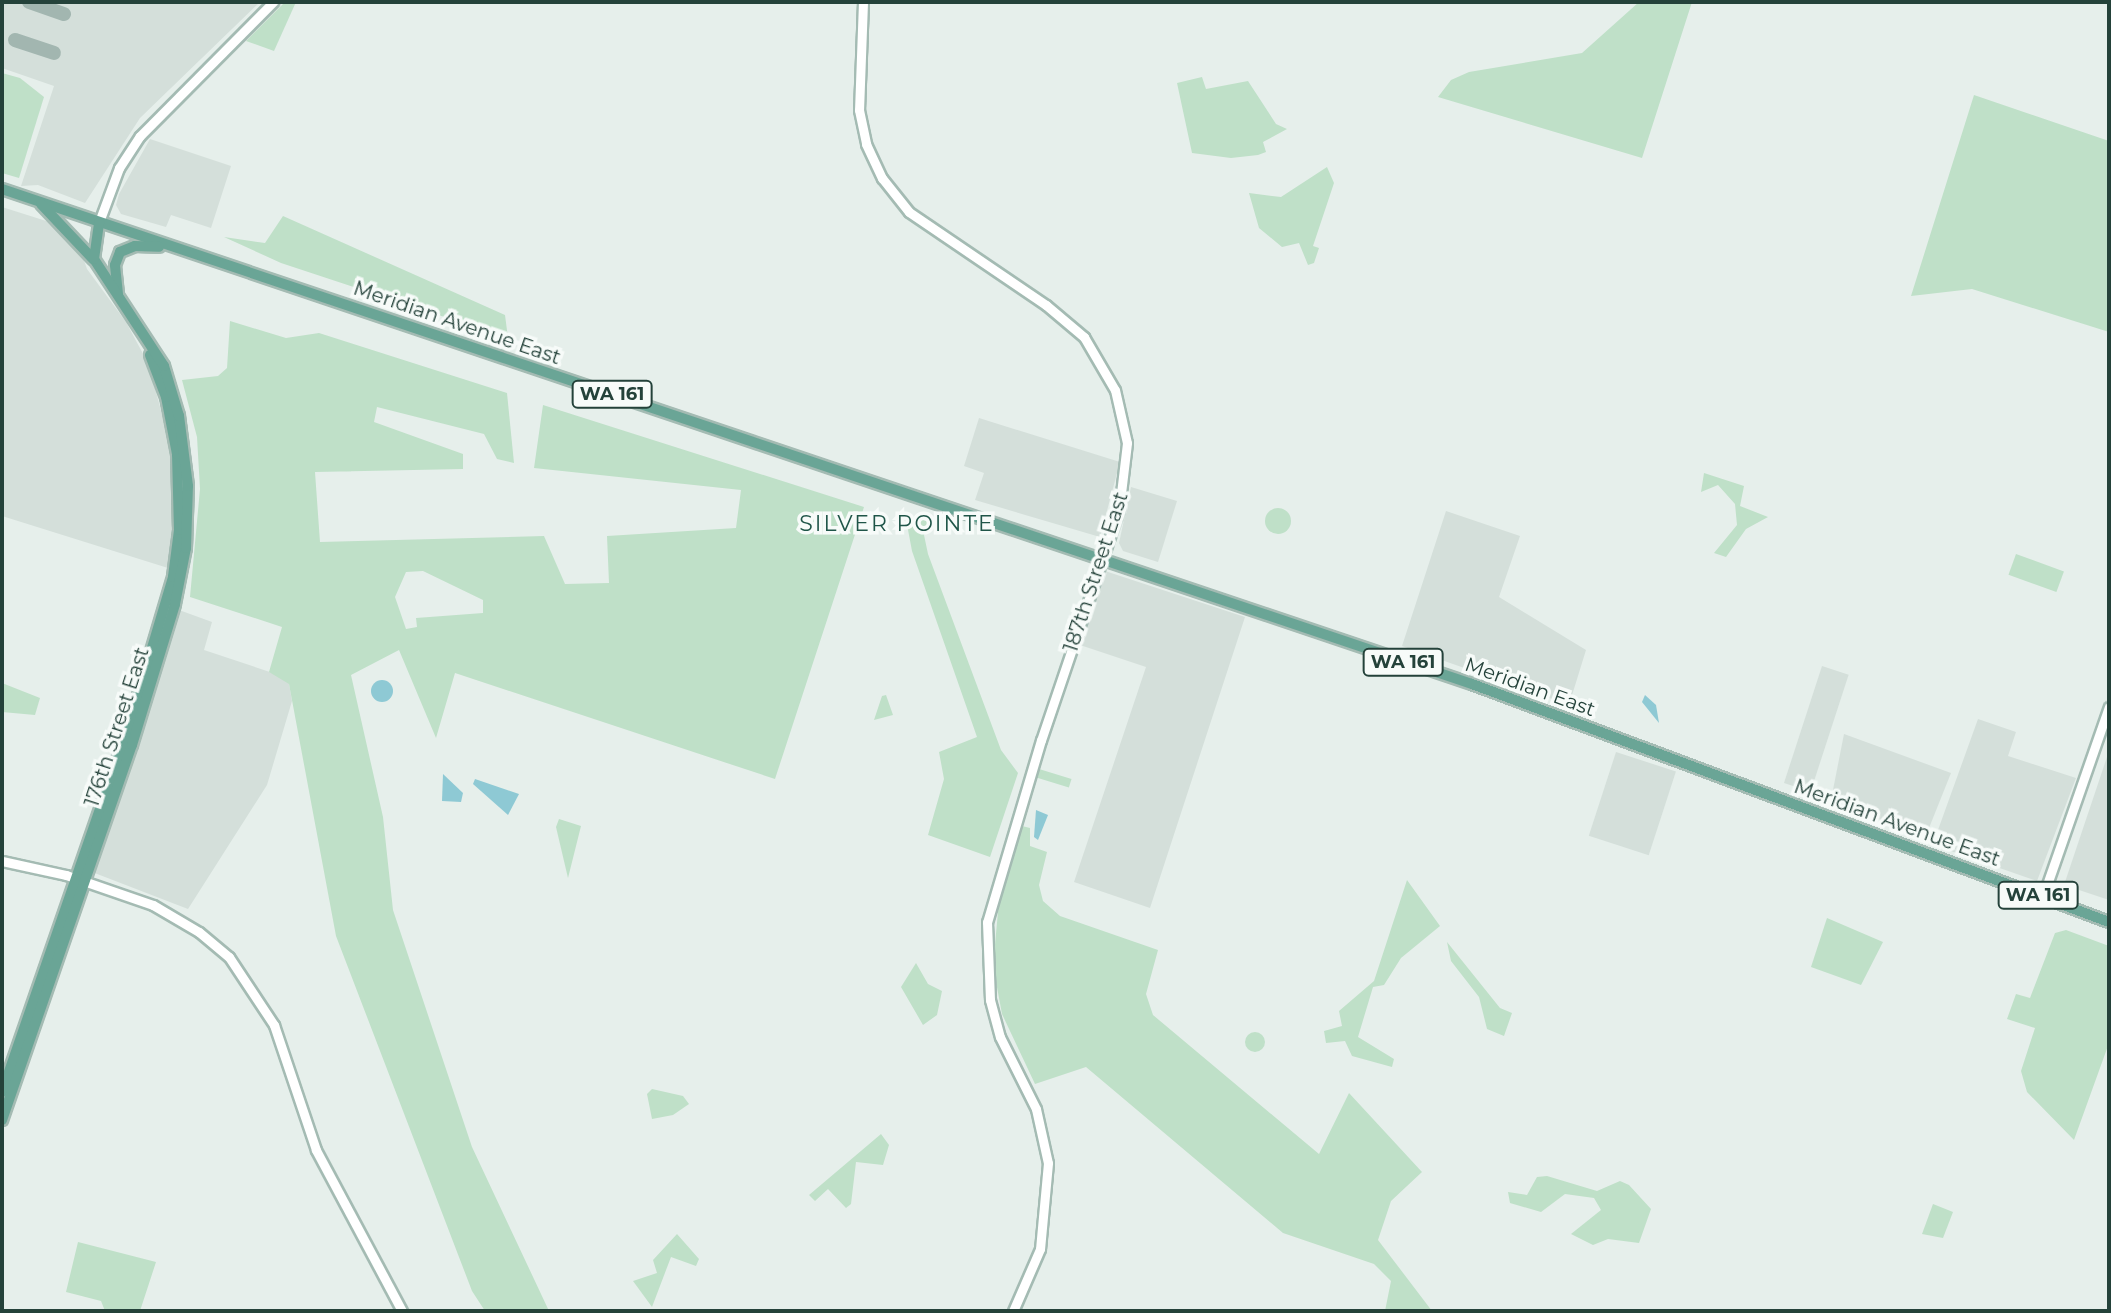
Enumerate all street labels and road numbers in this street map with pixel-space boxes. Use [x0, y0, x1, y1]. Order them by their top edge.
street label: Meridian Avenue East [350, 276, 564, 370]
road number: WA 161 [570, 380, 654, 408]
street label: 187th Street East [1059, 489, 1133, 655]
street label: 176th Street East [80, 644, 154, 810]
road number: WA 161 [1361, 648, 1445, 676]
street label: Meridian East [1462, 652, 1598, 722]
street label: Meridian Avenue East [1791, 775, 2003, 871]
road number: WA 161 [1996, 881, 2080, 909]

